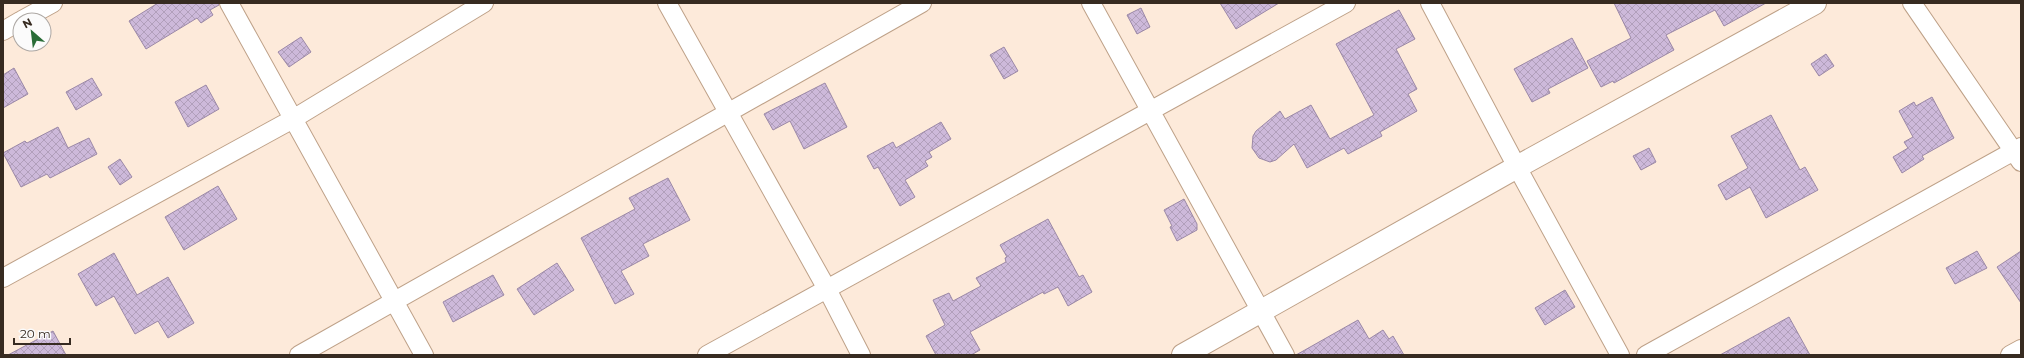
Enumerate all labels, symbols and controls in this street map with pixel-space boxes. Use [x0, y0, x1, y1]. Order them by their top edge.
north arrow [12, 12, 52, 52]
text: N [20, 15, 35, 31]
scale bar [14, 320, 70, 346]
text: 20 m [20, 326, 51, 341]

